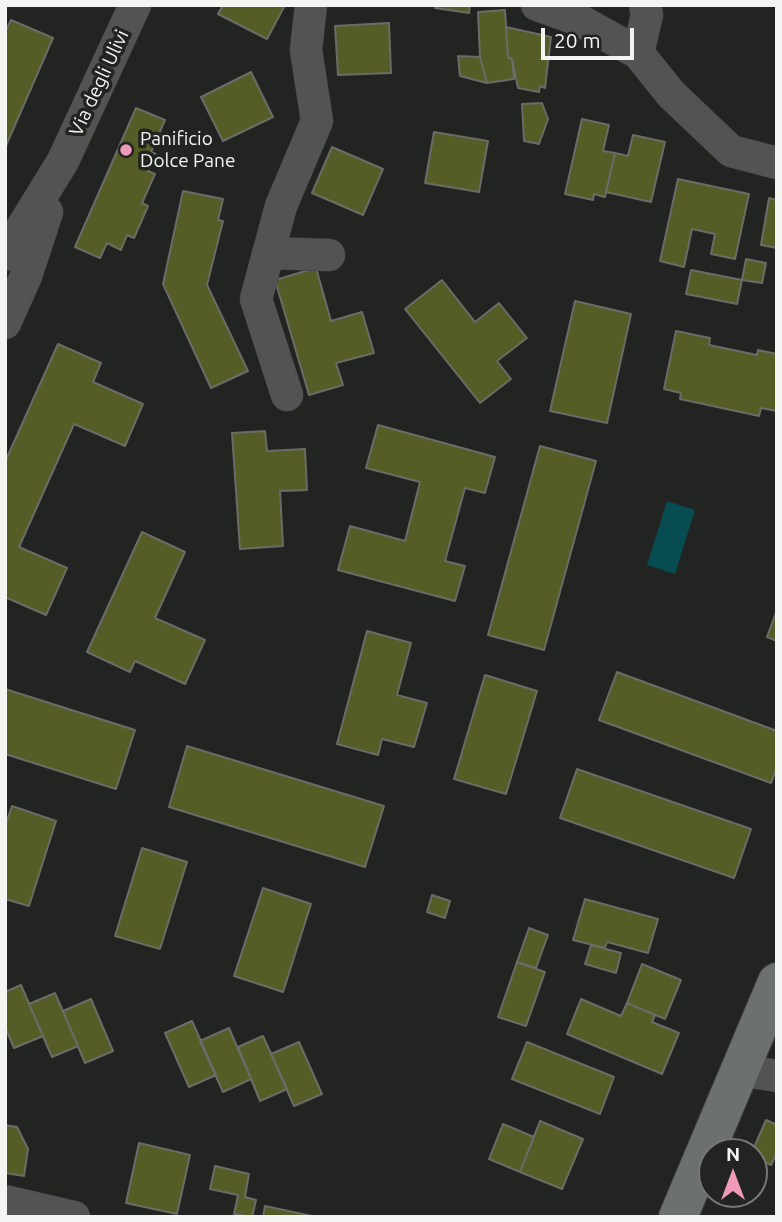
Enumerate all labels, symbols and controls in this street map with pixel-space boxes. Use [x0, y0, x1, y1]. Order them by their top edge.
scale bar [544, 14, 637, 58]
street label: Via degli Ulivi [65, 26, 133, 140]
text: 20 m [554, 28, 601, 52]
place label: Panificio Dolce Pane [140, 128, 235, 172]
marker: Panificio Dolce Pane [118, 142, 134, 158]
north arrow [698, 1138, 768, 1208]
text: N [726, 1143, 740, 1165]

